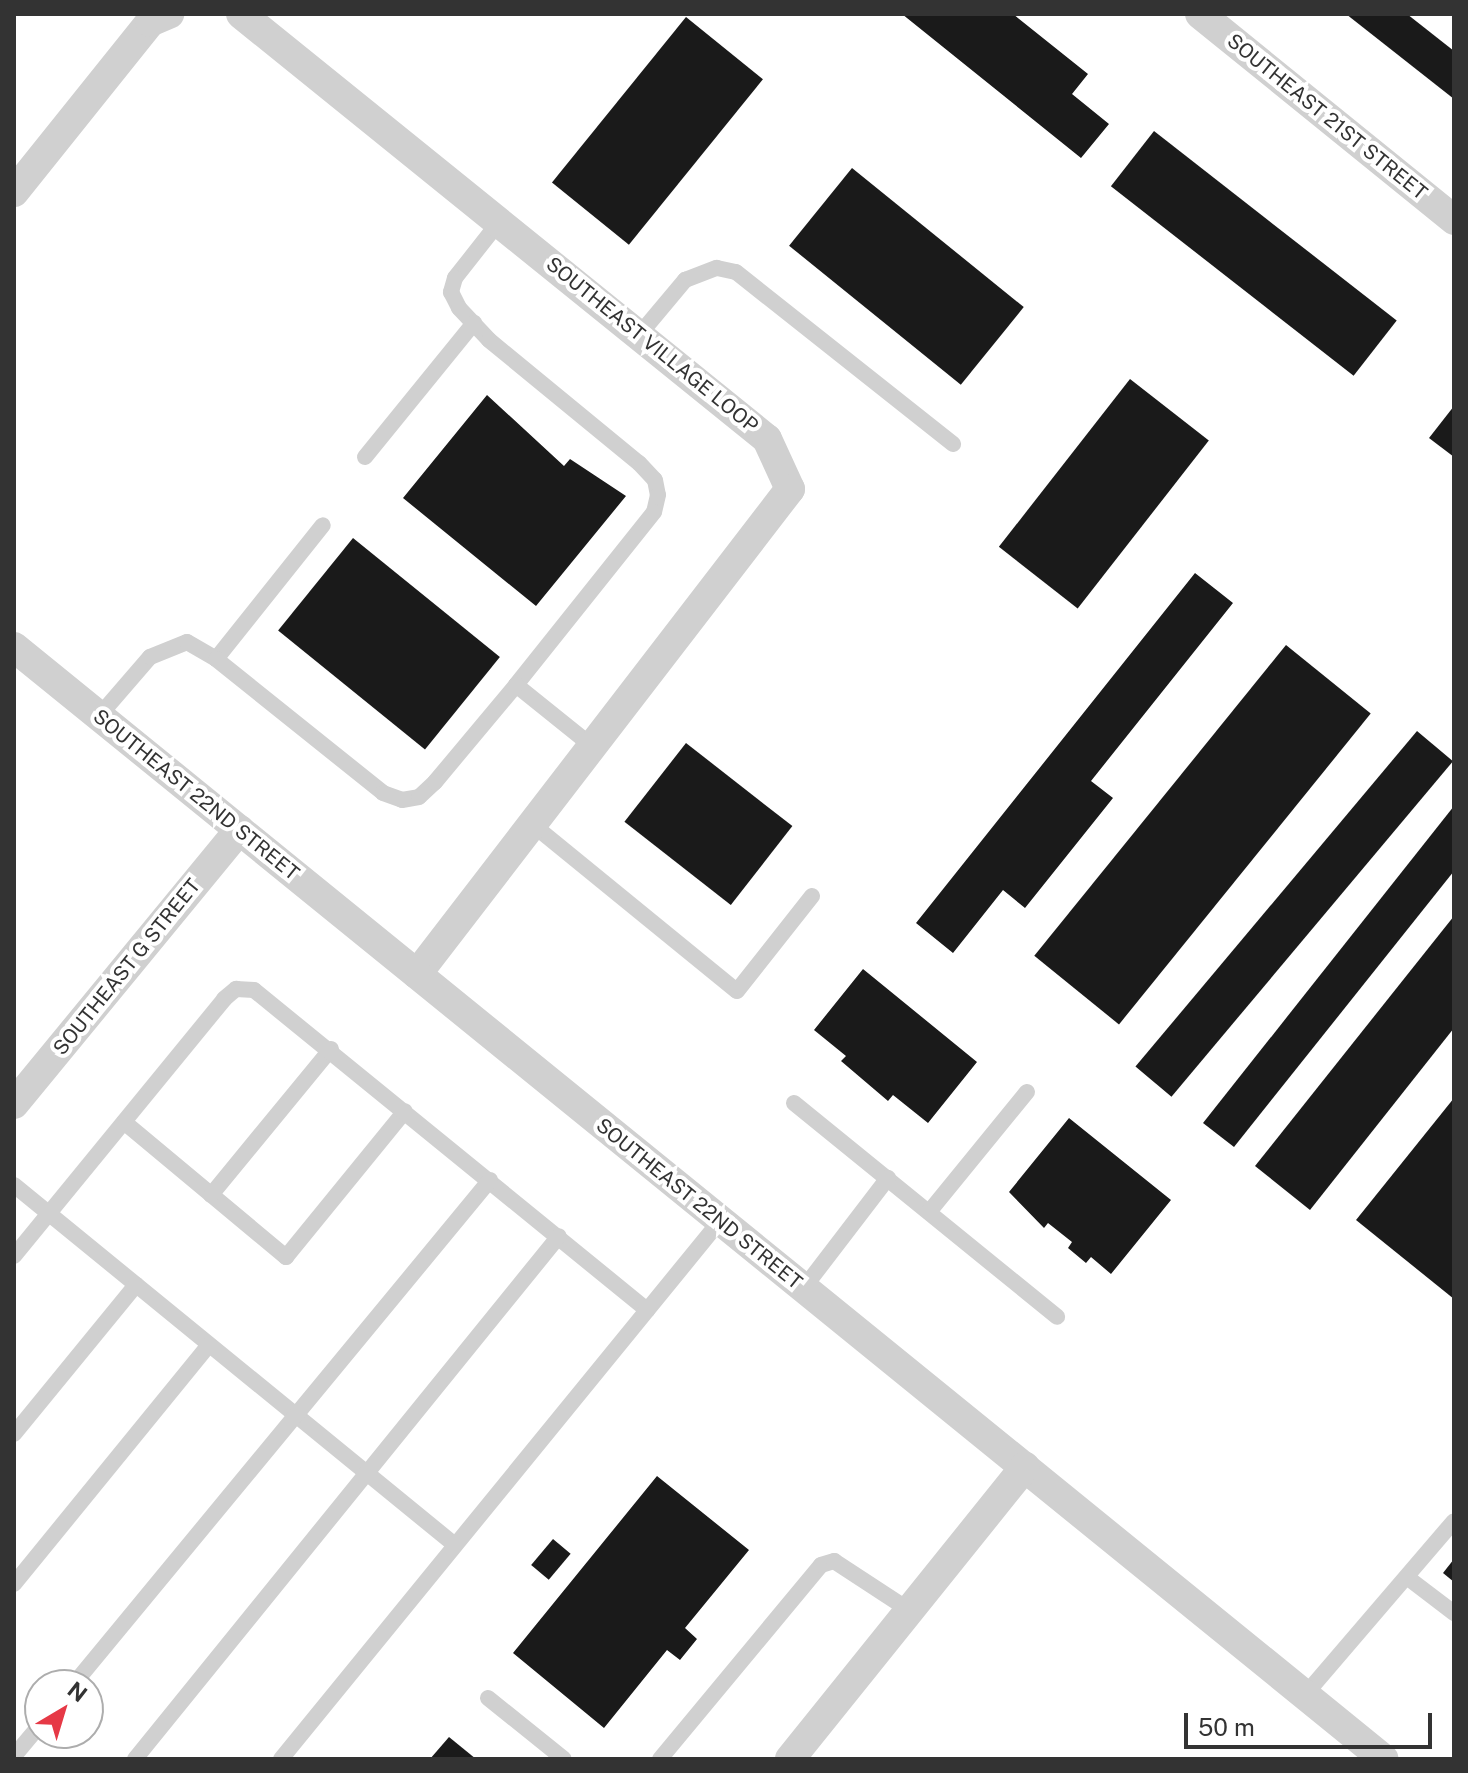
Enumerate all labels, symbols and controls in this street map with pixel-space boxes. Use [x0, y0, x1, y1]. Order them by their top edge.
street label: SOUTHEAST 21ST STREET [1222, 29, 1432, 205]
street label: SOUTHEAST VILLAGE LOOP [541, 252, 763, 438]
street label: SOUTHEAST 22ND STREET [88, 704, 304, 886]
street label: SOUTHEAST G STREET [48, 874, 206, 1060]
street label: SOUTHEAST 22ND STREET [591, 1113, 807, 1295]
north arrow [24, 1669, 104, 1749]
text: N [63, 1676, 92, 1707]
scale bar [1188, 1697, 1436, 1747]
text: 50 m [1198, 1713, 1255, 1741]

